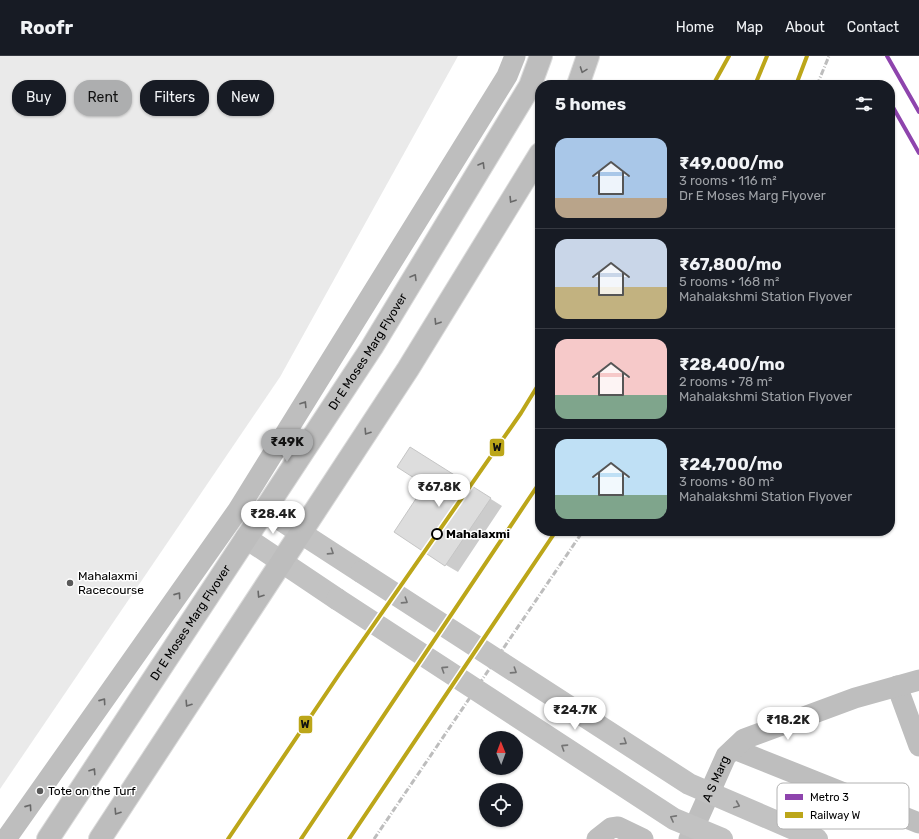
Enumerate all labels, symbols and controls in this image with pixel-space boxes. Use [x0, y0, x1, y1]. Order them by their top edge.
text: Roofr [20, 16, 73, 39]
text: Home [676, 19, 714, 36]
text: Map [736, 19, 763, 36]
text: About [785, 19, 825, 36]
text: Contact [847, 19, 899, 36]
one-way arrow [579, 67, 588, 74]
chip: Buy [12, 80, 66, 116]
chip: Rent [74, 80, 132, 116]
chip: Filters [140, 80, 209, 116]
chip: New [217, 80, 274, 116]
icon: filters [853, 93, 875, 115]
text: 5 homes [555, 94, 626, 114]
text: ₹49,000/mo [679, 153, 784, 173]
icon: home [587, 154, 635, 202]
one-way arrow [477, 162, 484, 169]
text: 3 rooms · 116 m² [679, 173, 777, 188]
text: Dr E Moses Marg Flyover [679, 188, 826, 203]
one-way arrow [510, 195, 517, 202]
text: ₹67,800/mo [679, 254, 782, 274]
icon: home [587, 255, 635, 303]
one-way arrow [410, 274, 417, 281]
text: 5 rooms · 168 m² [679, 274, 779, 289]
text: Mahalakshmi Station Flyover [679, 289, 852, 304]
street label: Dr E Moses Marg Flyover [326, 290, 410, 413]
one-way arrow [434, 318, 441, 325]
text: ₹28,400/mo [679, 354, 785, 374]
icon: home [587, 355, 635, 403]
text: 2 rooms · 78 m² [679, 374, 773, 389]
text: Mahalakshmi Station Flyover [679, 389, 852, 404]
one-way arrow [299, 401, 306, 408]
one-way arrow [364, 428, 371, 435]
pin: ₹49K [263, 429, 311, 463]
text: ₹49K [270, 434, 304, 449]
line badge: W [489, 438, 505, 457]
text: W [492, 441, 502, 454]
text: ₹24,700/mo [679, 454, 783, 474]
icon: home [587, 455, 635, 503]
pin: ₹67.8K [406, 474, 472, 508]
text: 3 rooms · 80 m² [679, 474, 774, 489]
text: ₹67.8K [417, 479, 461, 494]
text: Mahalakshmi Station Flyover [679, 489, 852, 504]
pin: ₹28.4K [240, 501, 306, 535]
text: ₹28.4K [250, 506, 296, 521]
place label: Mahalaxmi [446, 527, 510, 541]
marker: Mahalaxmi [431, 528, 443, 540]
one-way arrow [326, 548, 333, 555]
street label: Dr E Moses Marg Flyover [147, 562, 234, 683]
place label: Mahalaxmi Racecourse [78, 569, 144, 597]
marker: Mahalaxmi Racecourse [65, 578, 75, 588]
one-way arrow [257, 591, 264, 598]
one-way arrow [173, 592, 180, 599]
one-way arrow [401, 596, 408, 603]
one-way arrow [441, 666, 448, 673]
one-way arrow [510, 666, 517, 673]
pin: ₹24.7K [542, 697, 608, 731]
one-way arrow [98, 698, 106, 705]
one-way arrow [186, 700, 193, 707]
text: ₹24.7K [553, 702, 597, 717]
pin: ₹18.2K [755, 707, 821, 741]
text: ₹18.2K [766, 712, 810, 727]
line badge: W [298, 715, 313, 734]
text: W [300, 718, 310, 731]
north arrow [479, 731, 523, 775]
map controls [479, 731, 523, 827]
one-way arrow [620, 737, 627, 745]
one-way arrow [561, 745, 568, 752]
street label: A S Marg [700, 754, 732, 804]
one-way arrow [88, 768, 95, 775]
button: locate [479, 783, 523, 827]
legend [777, 783, 909, 829]
place label: Tote on the Turf [48, 784, 136, 798]
marker: Tote on the Turf [35, 786, 45, 796]
text: Metro 3 [810, 791, 849, 804]
one-way arrow [733, 800, 740, 808]
one-way arrow [24, 804, 31, 811]
one-way arrow [115, 808, 122, 815]
text: Railway W [810, 809, 861, 822]
one-way arrow [670, 815, 677, 823]

